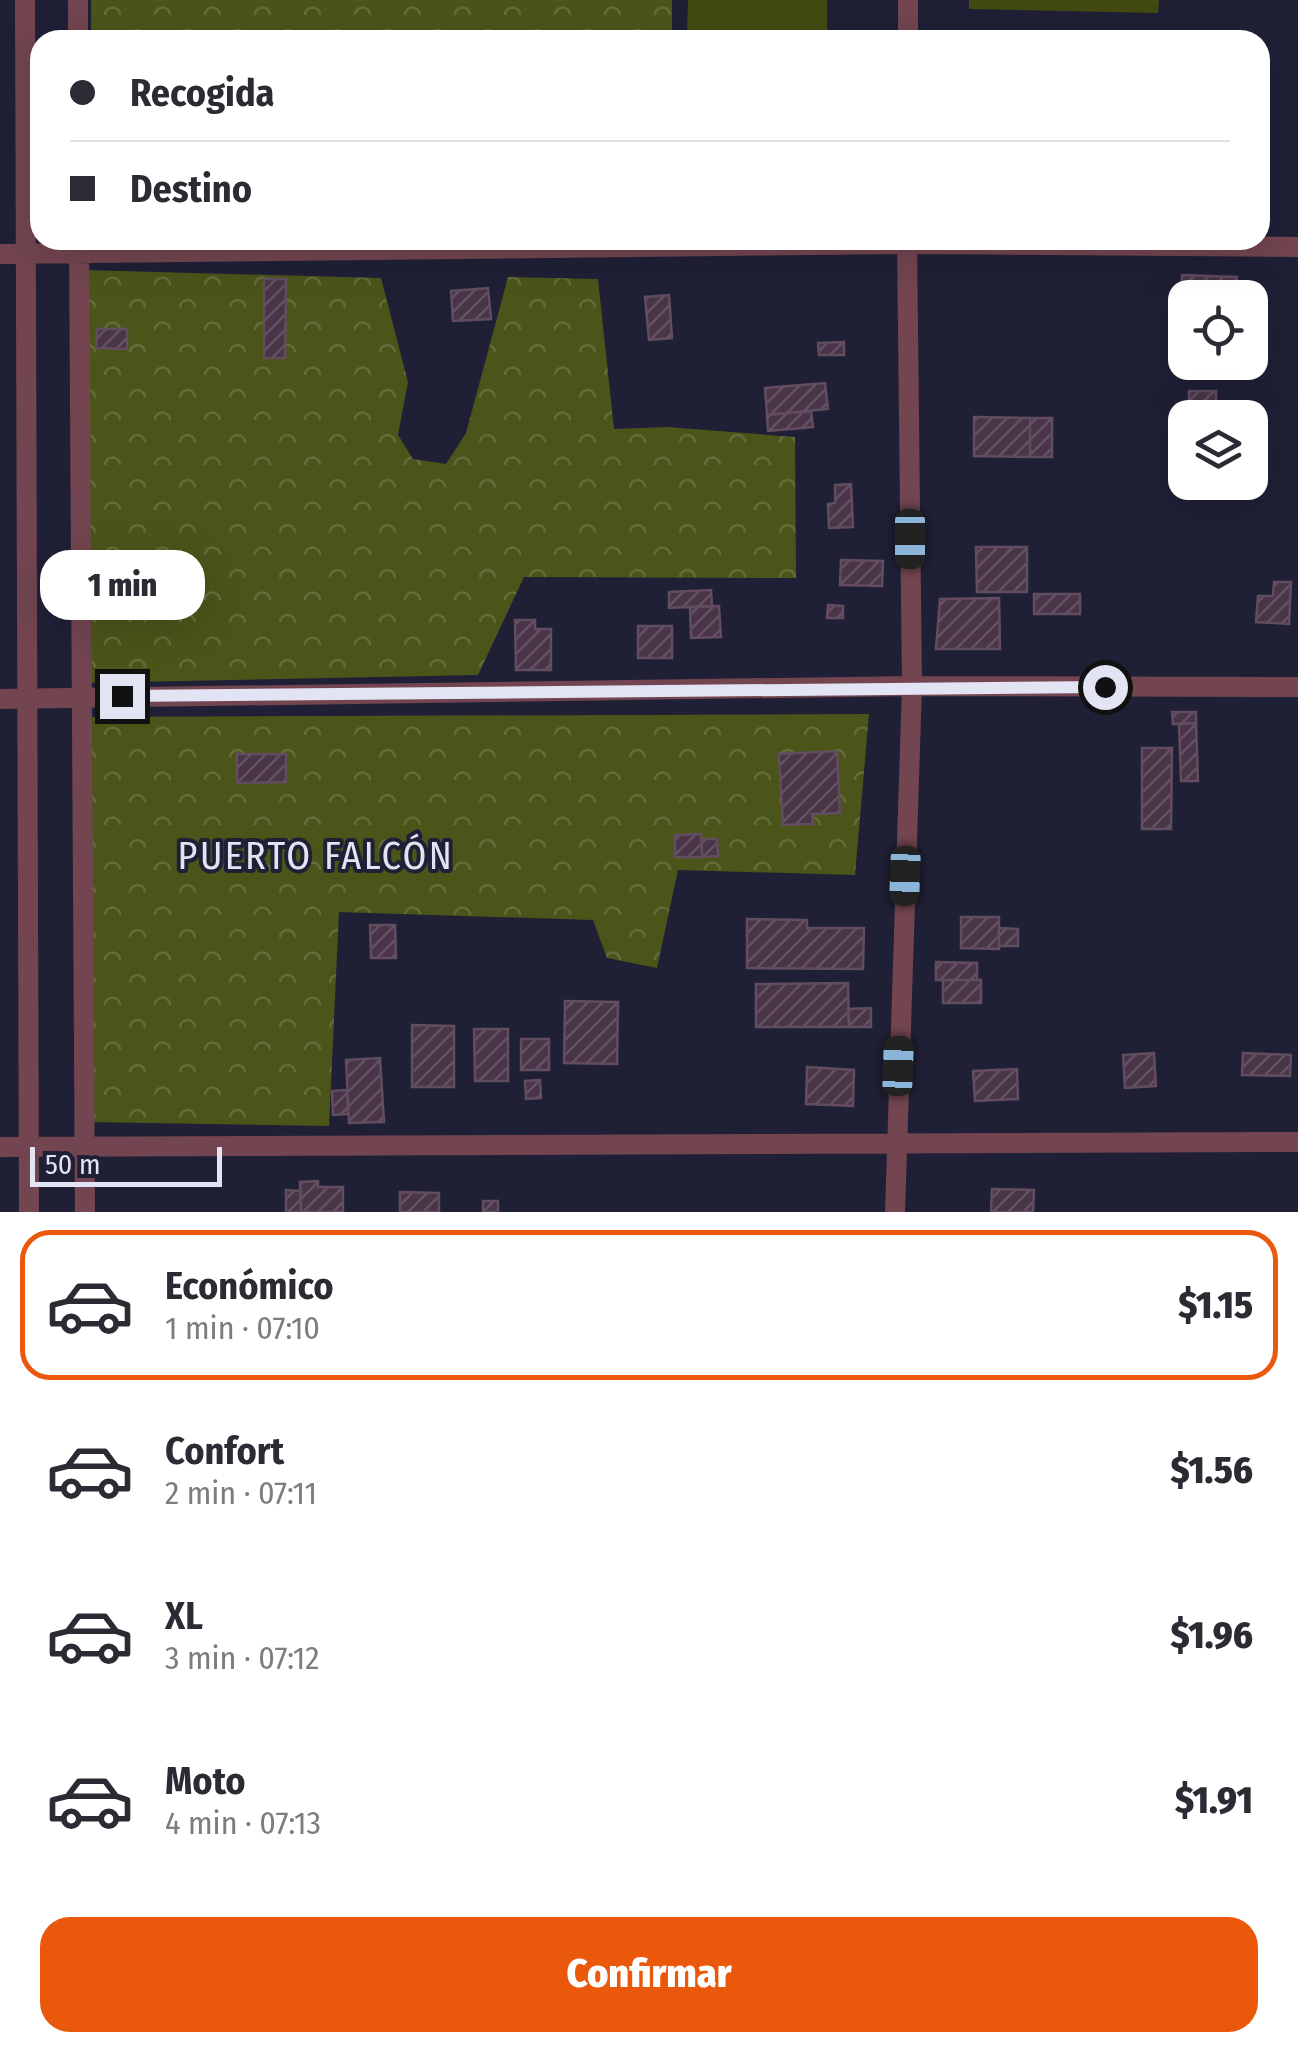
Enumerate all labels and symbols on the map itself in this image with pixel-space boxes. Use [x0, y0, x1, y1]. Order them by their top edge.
car [895, 509, 925, 569]
callout: 1 min [39, 551, 204, 621]
route start [1083, 665, 1128, 710]
route end [100, 674, 145, 719]
district label: PUERTO FALCÓN [178, 833, 454, 879]
car [889, 845, 921, 907]
car [882, 1035, 914, 1097]
scale bar [30, 1142, 222, 1186]

